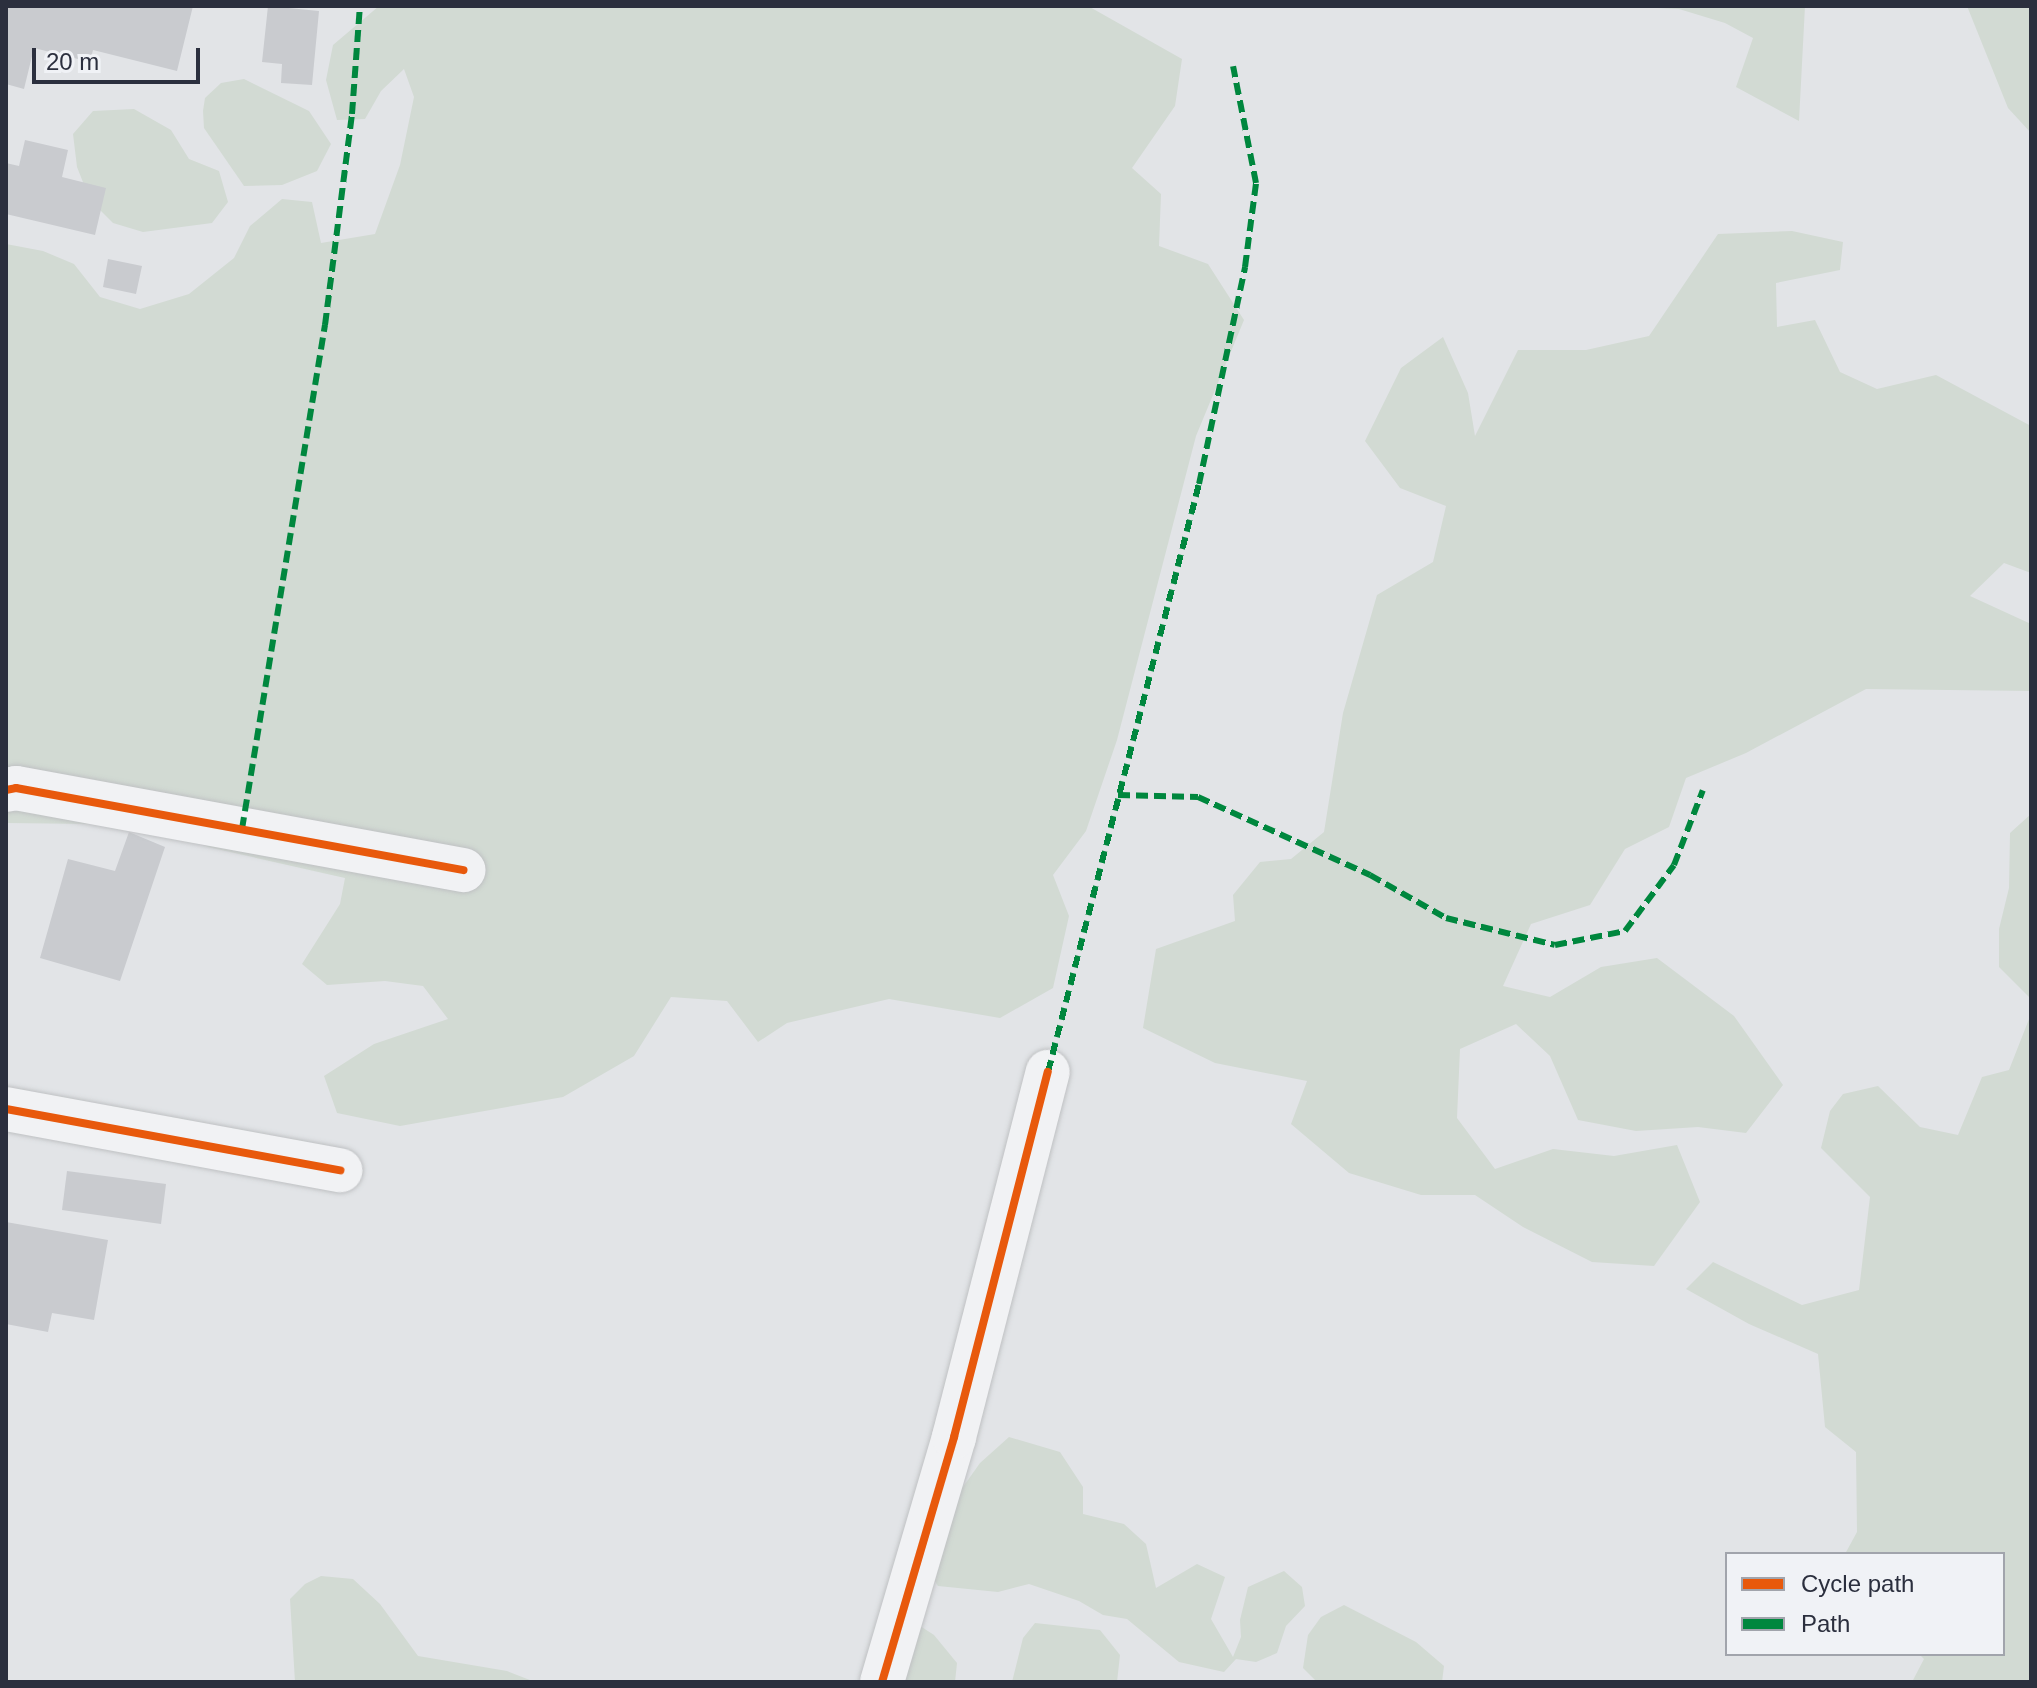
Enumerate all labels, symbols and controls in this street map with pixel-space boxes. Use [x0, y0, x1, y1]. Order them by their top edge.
scale bar [36, 32, 204, 82]
text: 20 m [46, 48, 99, 75]
legend [1725, 1552, 2005, 1656]
text: Cycle path [1801, 1570, 1914, 1597]
text: Path [1801, 1610, 1850, 1637]

